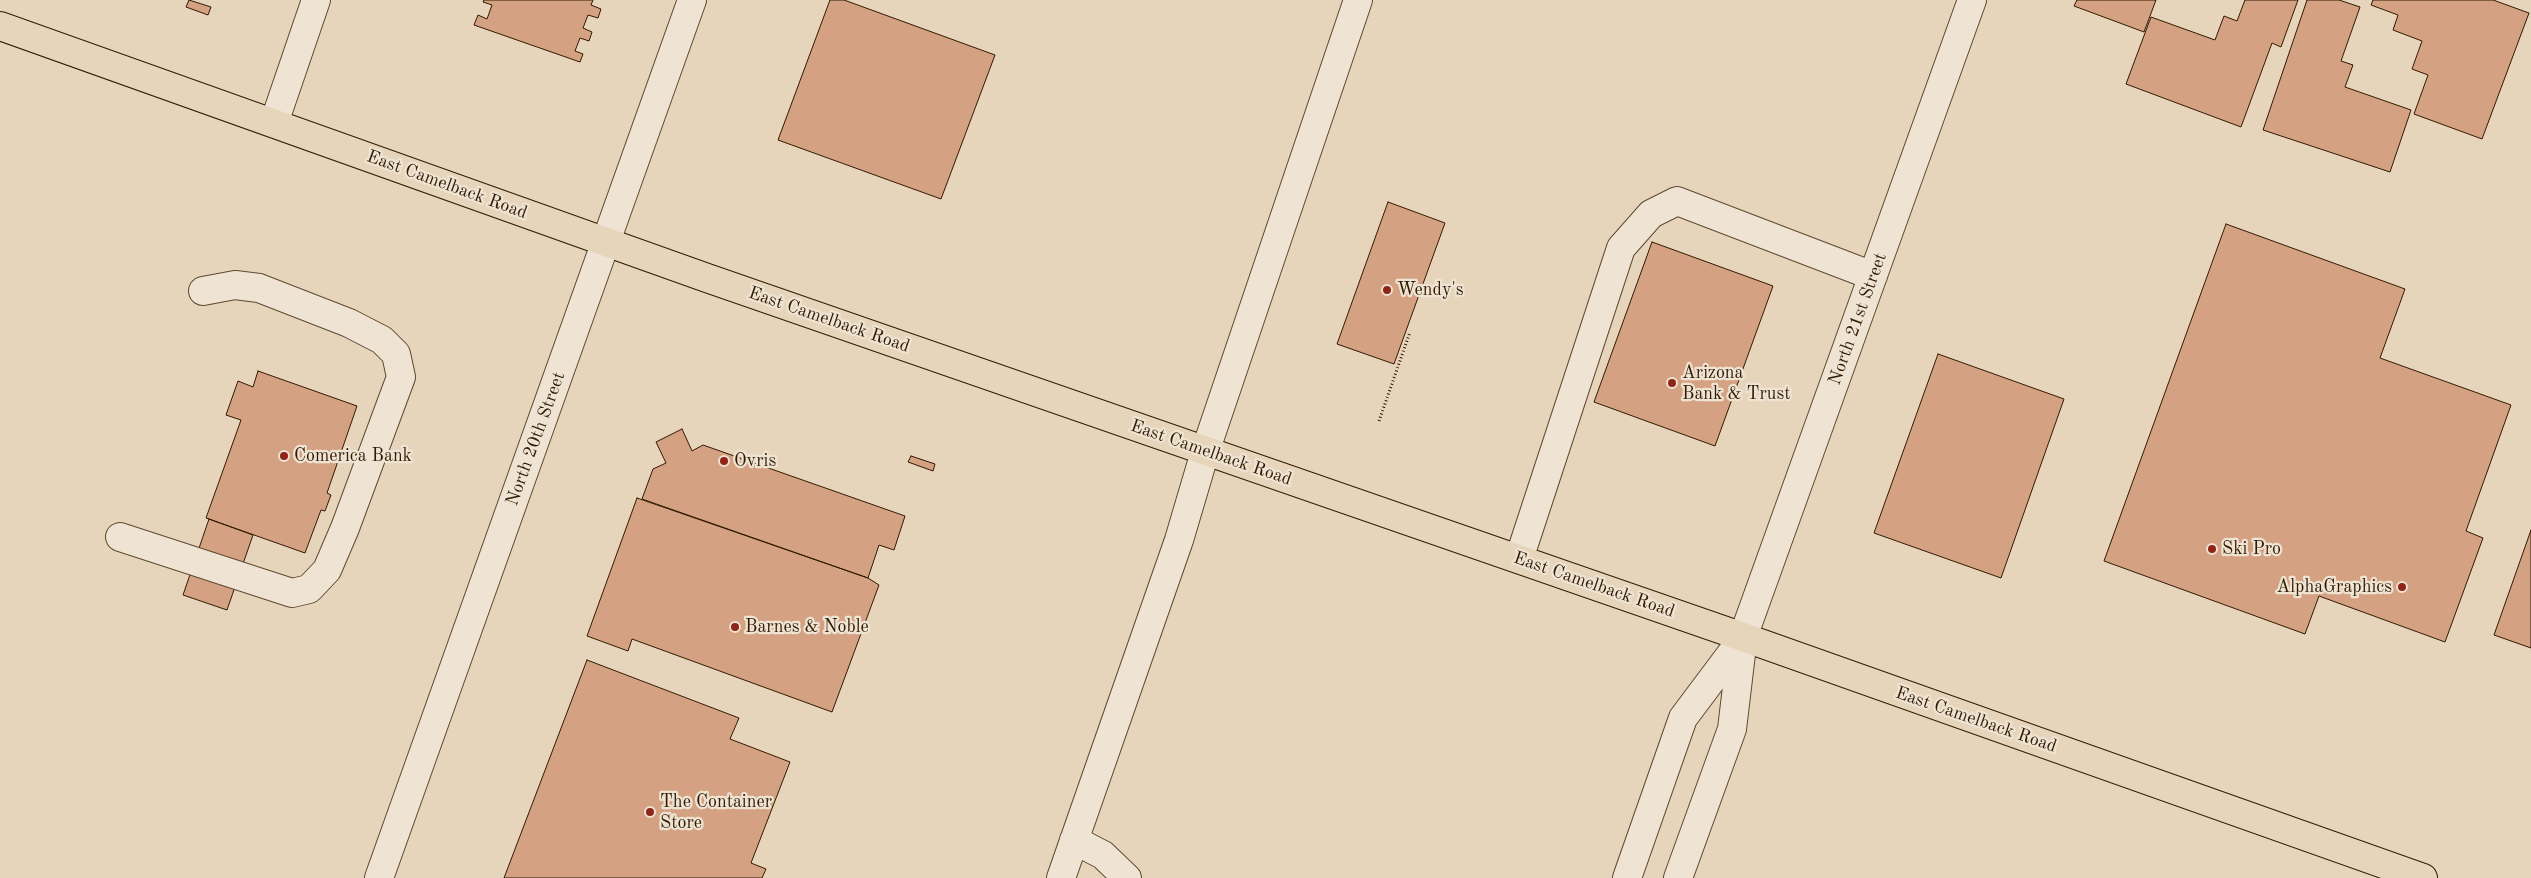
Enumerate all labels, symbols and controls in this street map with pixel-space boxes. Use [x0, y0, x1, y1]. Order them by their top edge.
street label: East Camelback Road [364, 146, 530, 224]
street label: North 21st Street [1824, 250, 1892, 388]
place label: Wendy's [1397, 279, 1464, 301]
street label: East Camelback Road [745, 282, 913, 358]
marker: Wendy's [1381, 284, 1393, 296]
place label: Arizona Bank & Trust [1682, 362, 1791, 404]
street label: North 20th Street [502, 369, 570, 509]
marker: Arizona Bank & Trust [1666, 377, 1678, 389]
street label: East Camelback Road [1127, 415, 1295, 491]
place label: Comerica Bank [294, 445, 412, 467]
marker: Comerica Bank [278, 450, 290, 462]
place label: Ovris [734, 450, 776, 472]
marker: Ovris [718, 455, 730, 467]
place label: Ski Pro [2222, 538, 2281, 560]
marker: Ski Pro [2206, 543, 2218, 555]
street label: East Camelback Road [1510, 547, 1678, 623]
place label: AlphaGraphics [2277, 576, 2392, 598]
marker: AlphaGraphics [2396, 581, 2408, 593]
place label: Barnes & Noble [745, 616, 869, 638]
marker: Barnes & Noble [729, 621, 741, 633]
street label: East Camelback Road [1892, 682, 2060, 758]
place label: The Container Store [660, 791, 772, 834]
marker: The Container Store [644, 806, 656, 818]

